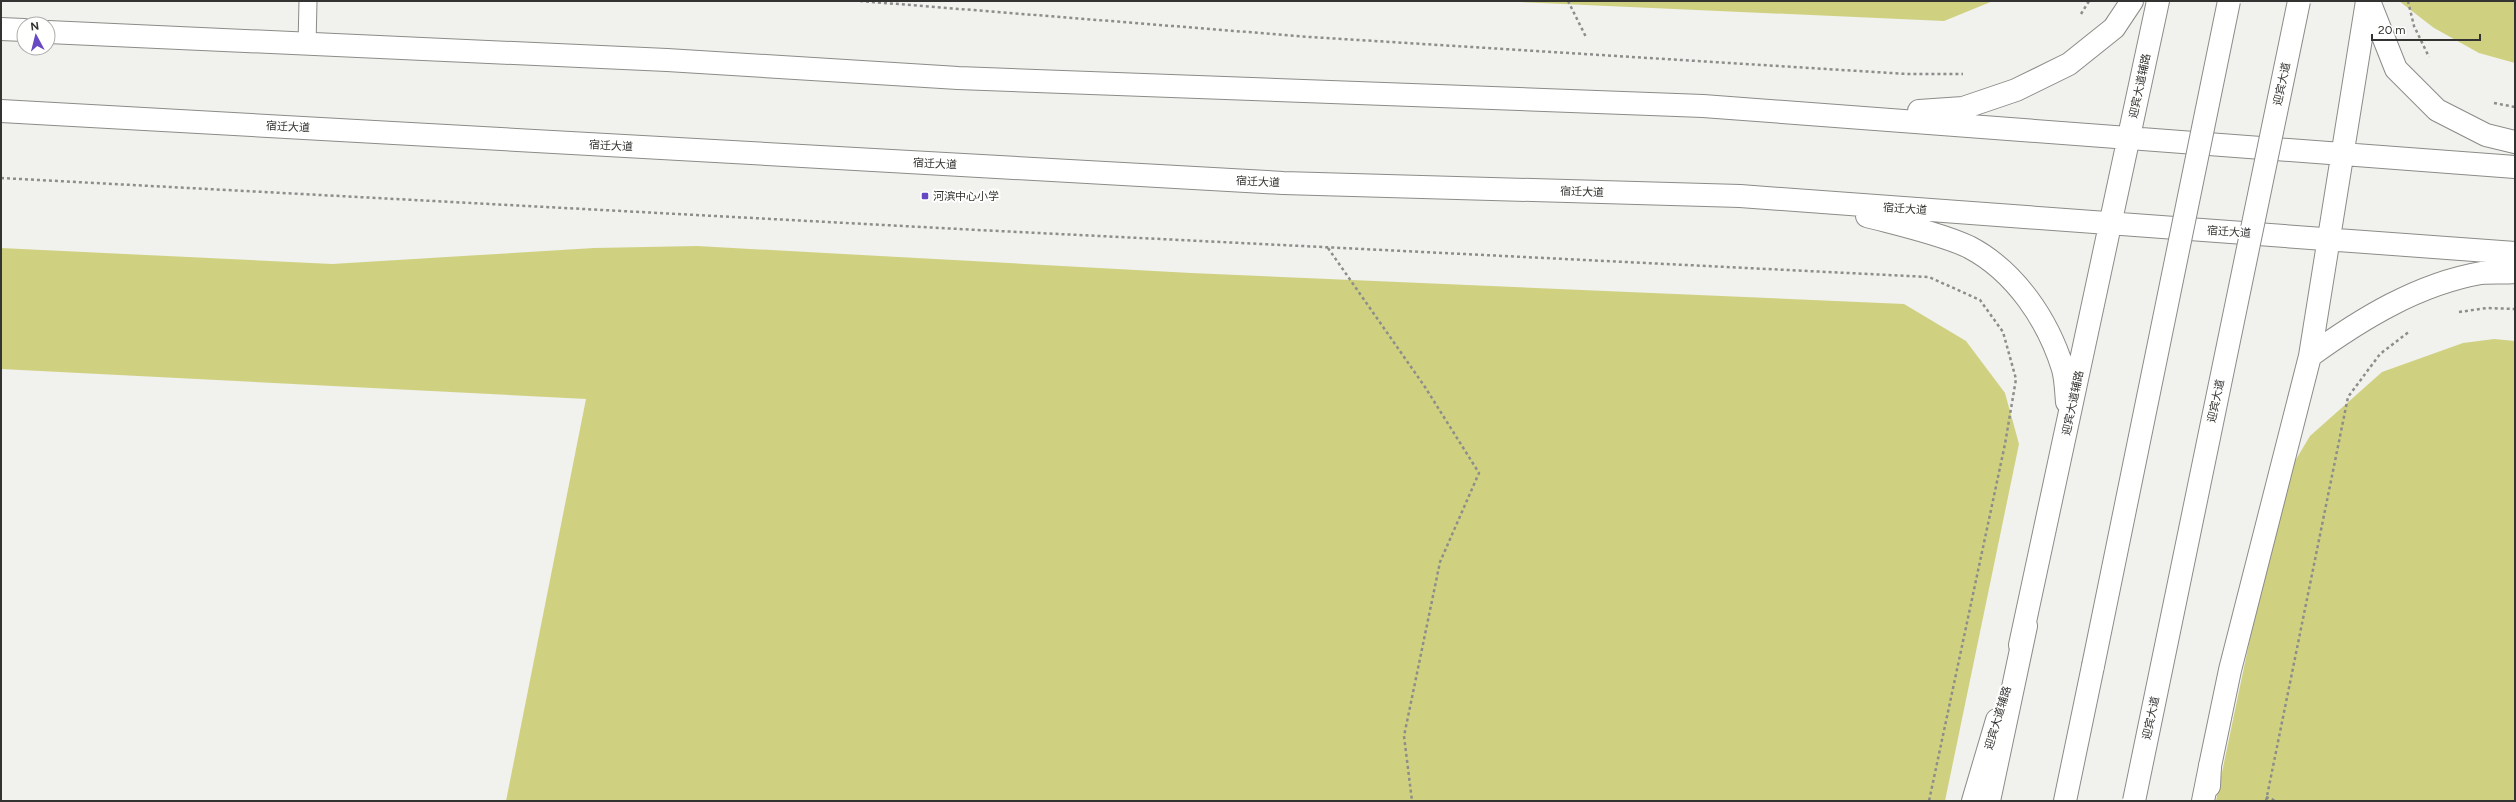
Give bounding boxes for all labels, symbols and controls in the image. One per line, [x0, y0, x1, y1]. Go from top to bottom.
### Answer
north arrow [16, 16, 56, 56]
scale bar [2372, 16, 2480, 42]
text: N [30, 20, 40, 34]
text: 20 m [2378, 23, 2406, 37]
street label: 迎宾大道辅路 [2127, 52, 2153, 120]
street label: 迎宾大道 [2271, 61, 2293, 107]
street label: 宿迁大道 [266, 119, 310, 135]
street label: 宿迁大道 [589, 138, 633, 154]
street label: 宿迁大道 [913, 156, 957, 172]
street label: 宿迁大道 [1236, 174, 1280, 190]
street label: 宿迁大道 [1560, 185, 1604, 199]
place label: 河滨中心小学 [933, 190, 999, 203]
marker: 河滨中心小学 [920, 191, 930, 201]
street label: 宿迁大道 [1883, 201, 1927, 217]
street label: 宿迁大道 [2207, 224, 2251, 240]
street label: 迎宾大道辅路 [2060, 369, 2086, 437]
street label: 迎宾大道 [2205, 378, 2227, 424]
street label: 迎宾大道辅路 [1982, 685, 2014, 751]
street label: 迎宾大道 [2140, 695, 2162, 741]

